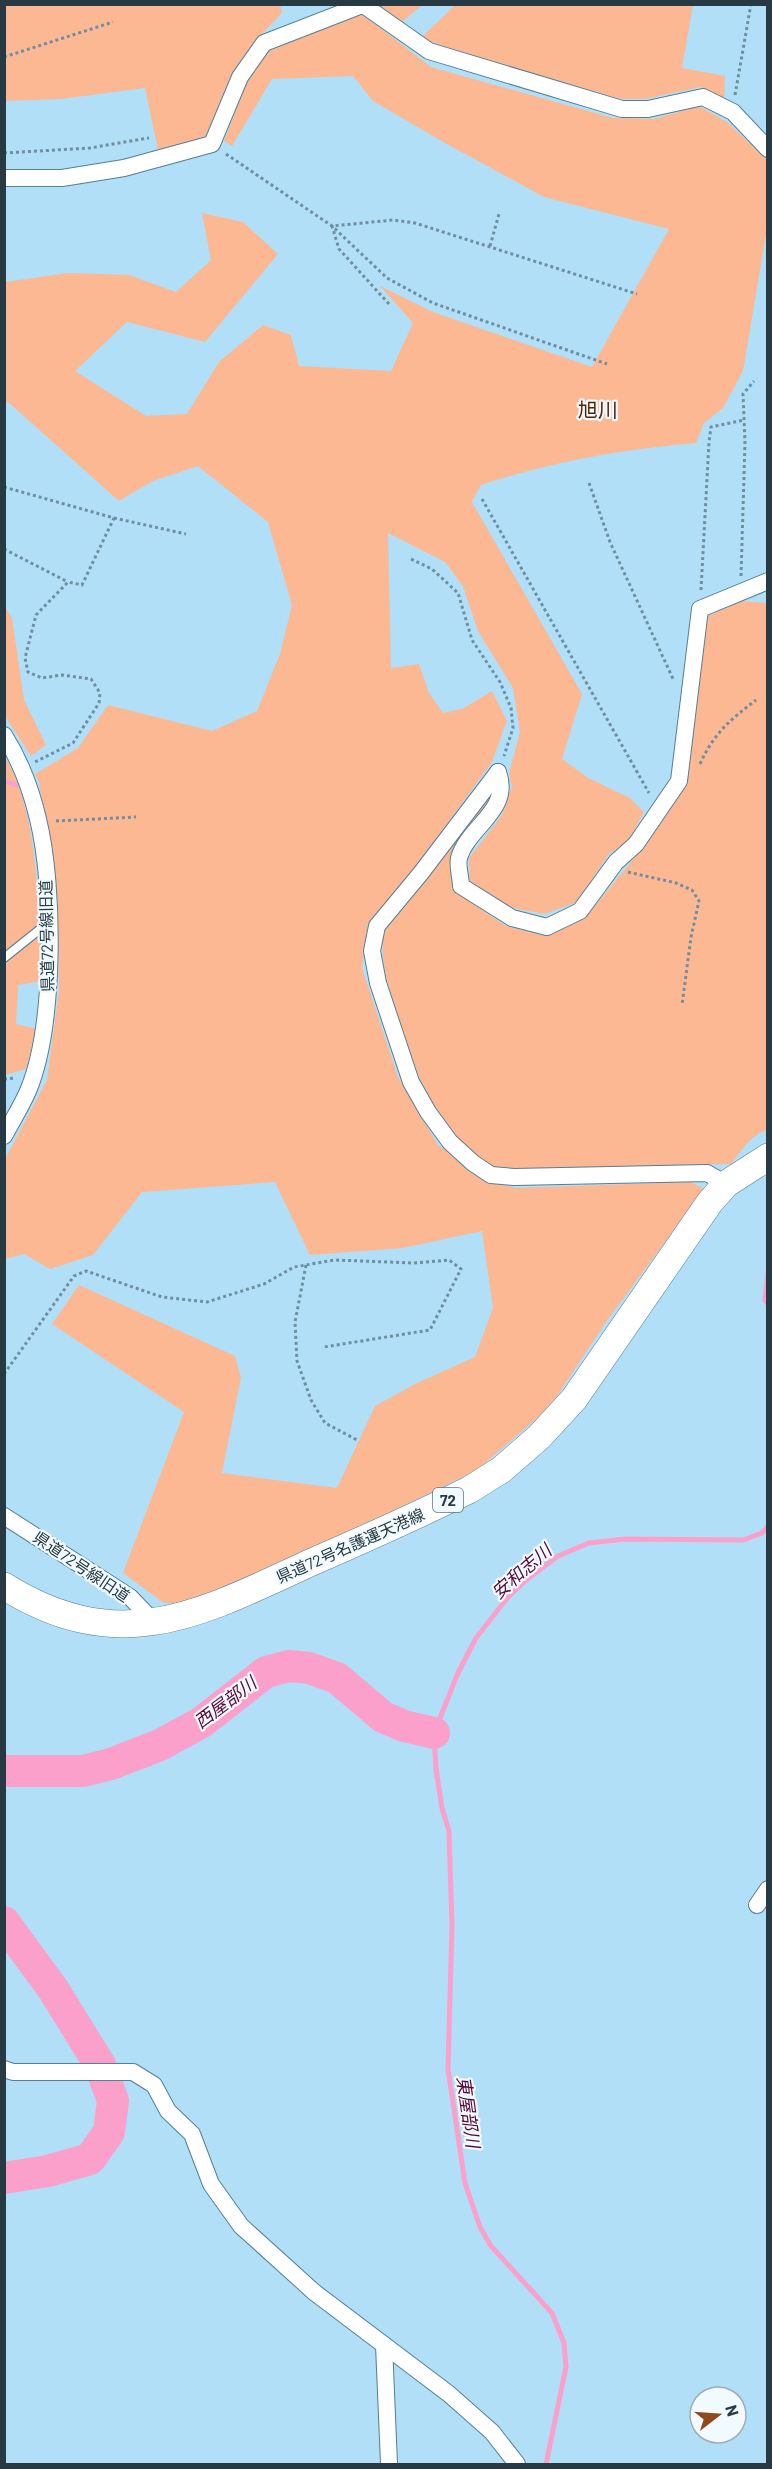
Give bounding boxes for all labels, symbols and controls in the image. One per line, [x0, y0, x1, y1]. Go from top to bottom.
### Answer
district label: 旭川 [578, 397, 618, 421]
street label: 県道72号線旧道 [36, 880, 56, 992]
road number: 72 [433, 1488, 463, 1512]
street label: 県道72号名護運天港線 [273, 1504, 427, 1586]
street label: 県道72号線旧道 [30, 1527, 134, 1605]
water label: 安和志川 [487, 1538, 557, 1603]
water label: 西屋部川 [190, 1670, 262, 1732]
water label: 東屋部川 [453, 2075, 485, 2151]
north arrow [688, 2385, 748, 2445]
text: N [722, 2403, 743, 2418]

